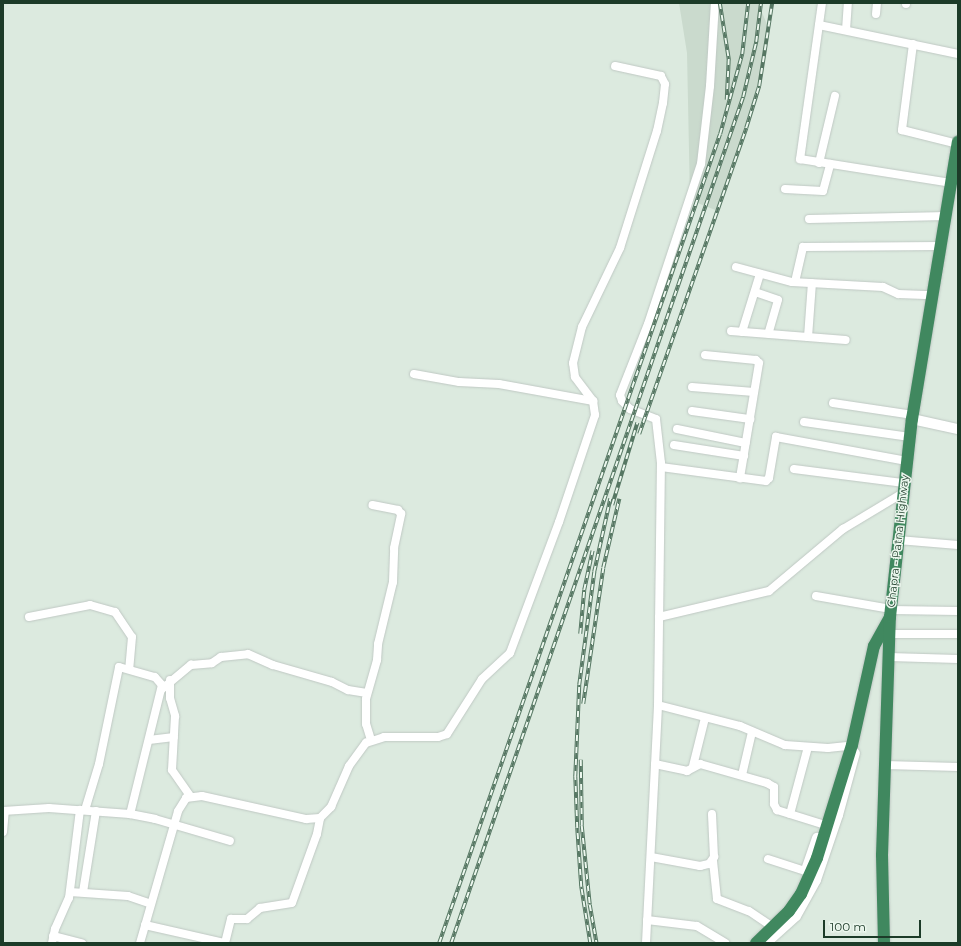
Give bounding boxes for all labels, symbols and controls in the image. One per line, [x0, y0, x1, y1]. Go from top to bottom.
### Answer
street label: Chapra - Patna Highway [884, 474, 912, 608]
scale bar [825, 912, 923, 938]
text: 100 m [830, 919, 866, 934]

